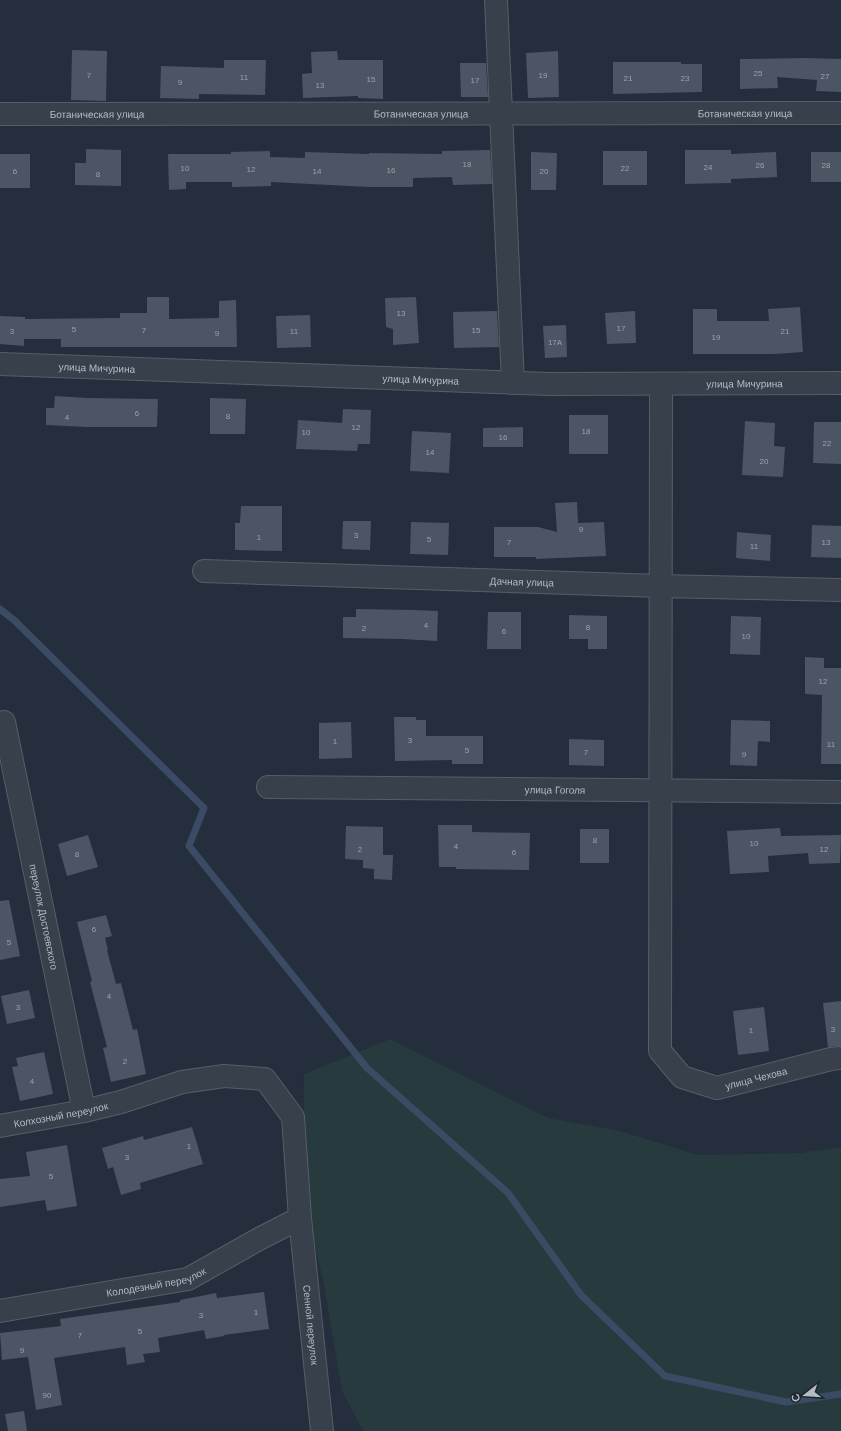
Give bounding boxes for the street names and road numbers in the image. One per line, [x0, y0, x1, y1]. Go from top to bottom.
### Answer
street label: Ботаническая улица [374, 108, 469, 120]
street label: Ботаническая улица [698, 108, 793, 119]
street label: Ботаническая улица [50, 109, 145, 120]
street label: улица Мичурина [58, 361, 136, 375]
street label: улица Мичурина [382, 373, 460, 387]
street label: улица Мичурина [706, 378, 783, 389]
street label: Дачная улица [490, 575, 554, 589]
street label: улица Гоголя [525, 784, 585, 796]
street label: переулок Достоевского [27, 863, 60, 971]
street label: улица Чехова [724, 1065, 789, 1092]
street label: Колхозный переулок [13, 1100, 110, 1129]
street label: Колодезный переулок [106, 1265, 208, 1299]
street label: Сенной переулок [301, 1284, 320, 1366]

